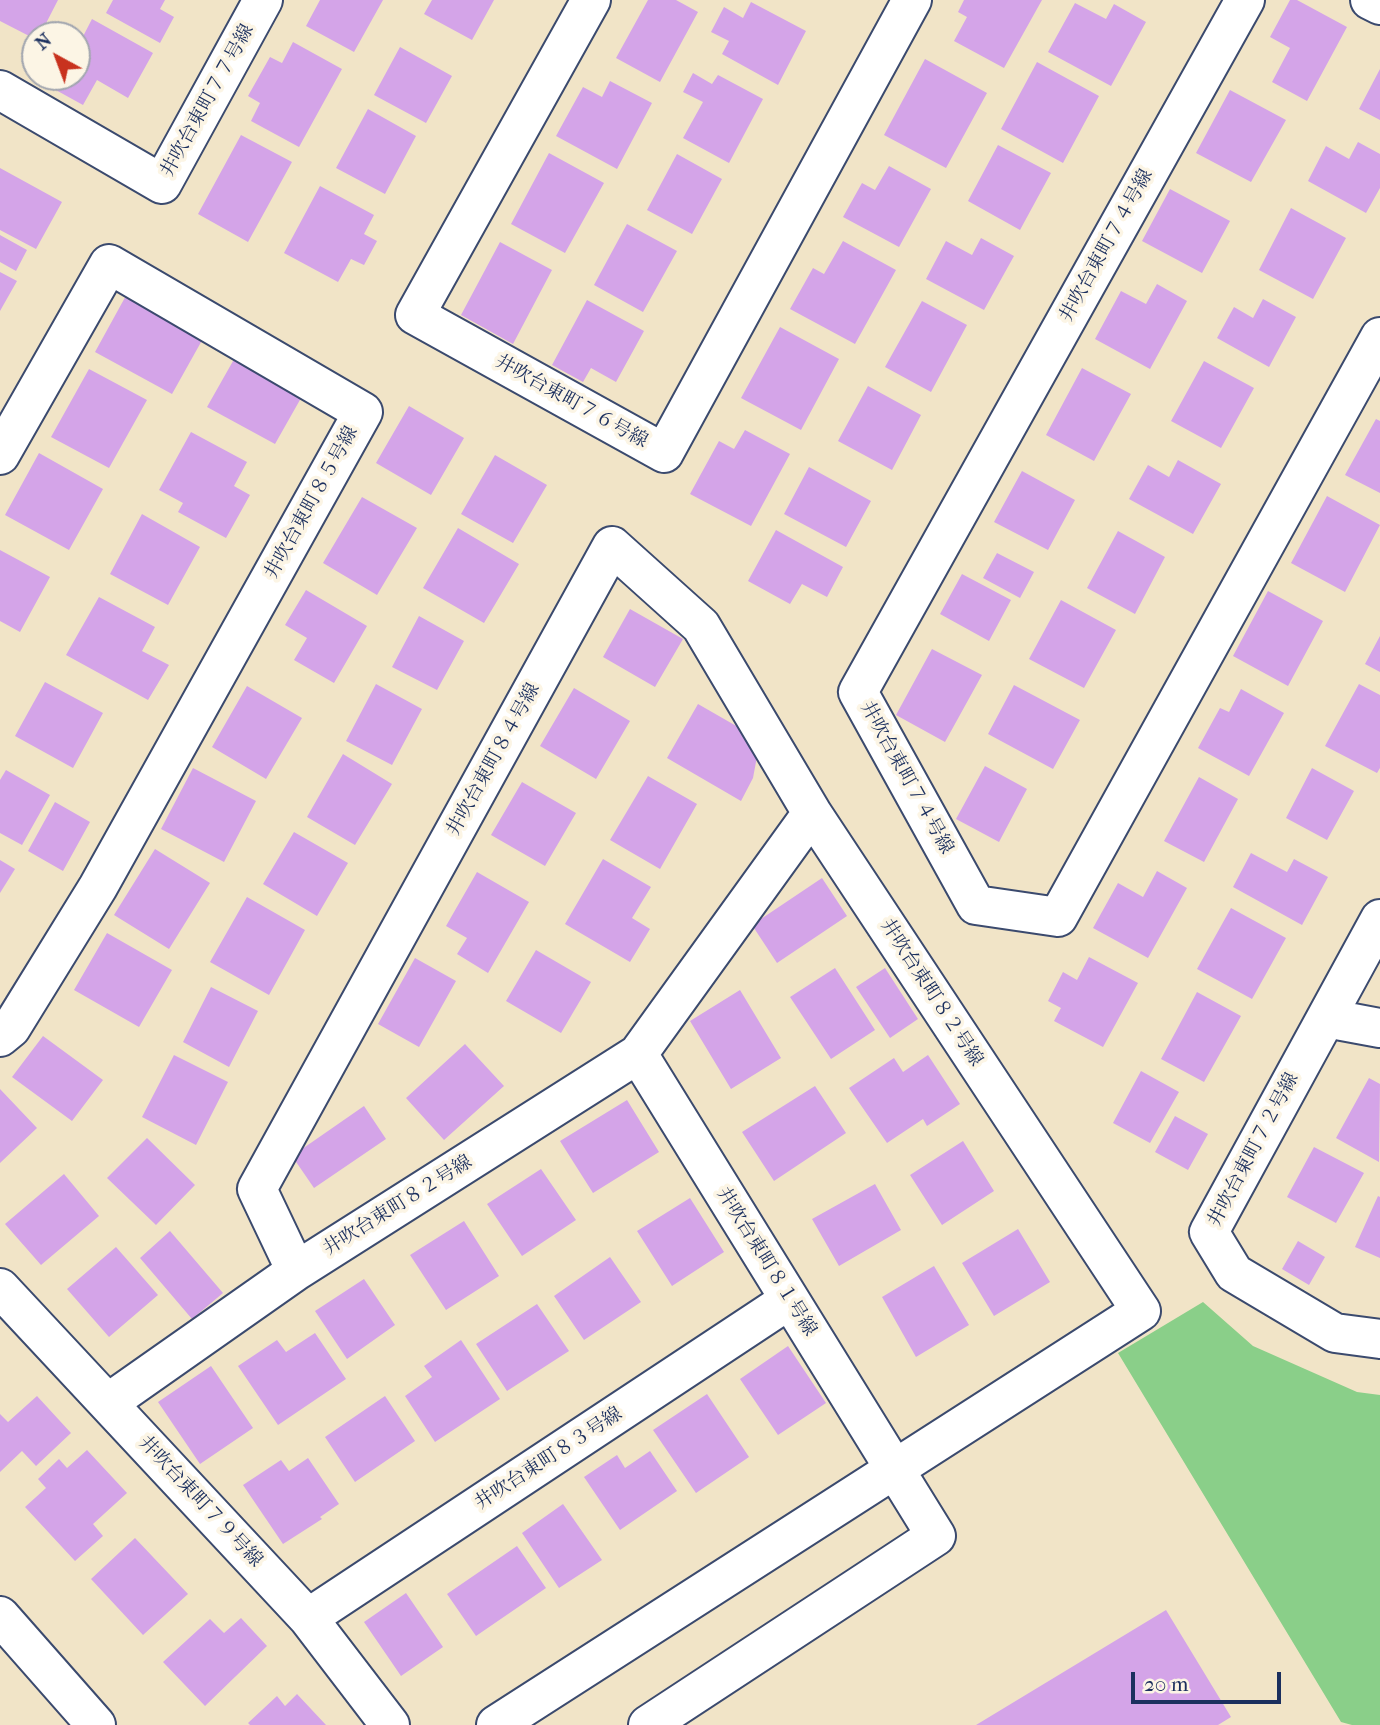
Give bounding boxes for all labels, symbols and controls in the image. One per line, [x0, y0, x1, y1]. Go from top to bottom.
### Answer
north arrow [21, 21, 91, 91]
street label: 井吹台東町７７号線 [157, 21, 259, 181]
text: N [31, 29, 56, 55]
street label: 井吹台東町７４号線 [1056, 166, 1158, 326]
street label: 井吹台東町７６号線 [491, 351, 651, 453]
street label: 井吹台東町８５号線 [261, 423, 363, 583]
street label: 井吹台東町８４号線 [443, 680, 545, 840]
street label: 井吹台東町７４号線 [855, 698, 957, 858]
street label: 井吹台東町８２号線 [875, 915, 987, 1071]
street label: 井吹台東町７２号線 [1204, 1069, 1304, 1231]
street label: 井吹台東町８２号線 [319, 1151, 477, 1261]
street label: 井吹台東町８１号線 [711, 1183, 821, 1341]
street label: 井吹台東町８３号線 [471, 1403, 627, 1515]
street label: 井吹台東町７９号線 [133, 1432, 267, 1572]
scale bar [1135, 1658, 1286, 1702]
text: 20 m [1144, 1672, 1188, 1696]

